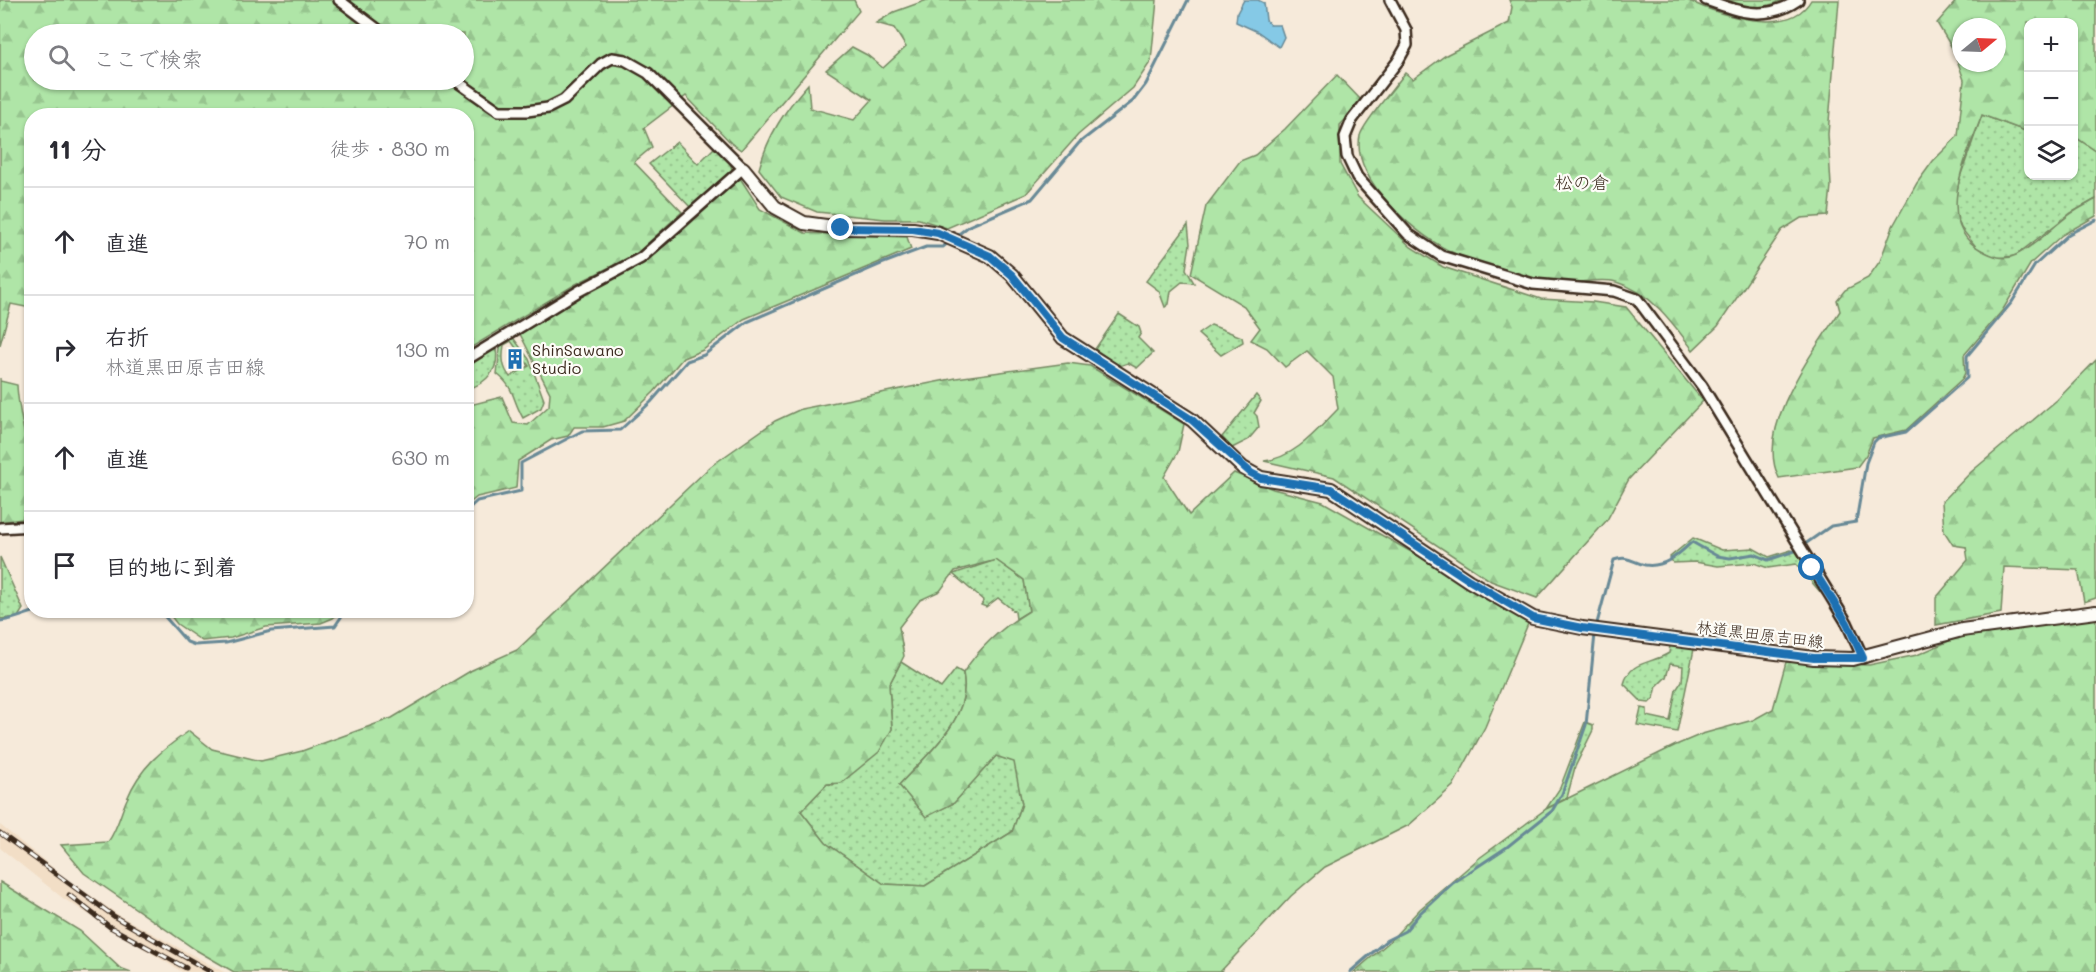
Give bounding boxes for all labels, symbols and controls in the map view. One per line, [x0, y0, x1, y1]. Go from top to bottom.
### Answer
north arrow [1952, 18, 2006, 72]
map controls [2024, 18, 2078, 180]
button: + [2024, 18, 2078, 72]
search box [24, 24, 474, 90]
icon: search [45, 41, 78, 74]
text: ここで検索 [93, 44, 203, 73]
button: − [2024, 72, 2078, 126]
button: layers [2024, 126, 2078, 180]
text: 11 分 [48, 132, 106, 166]
text: 徒歩 · 830 m [330, 135, 450, 161]
district label: 松の倉 [1555, 170, 1609, 194]
route end [827, 214, 853, 240]
icon: ahead [48, 225, 81, 258]
text: 直進 [105, 228, 149, 257]
text: 70 m [404, 228, 450, 254]
text: 右折 [105, 322, 149, 351]
icon: right [48, 333, 81, 366]
text: 130 m [395, 336, 450, 362]
place label: ShinSawano Studio [532, 339, 624, 378]
building icon: ShinSawano Studio [503, 347, 527, 371]
text: 林道黒田原吉田線 [105, 353, 265, 379]
icon: ahead [48, 441, 81, 474]
text: 直進 [105, 444, 149, 473]
text: 630 m [392, 444, 450, 470]
icon: arrive [48, 549, 81, 582]
text: 目的地に到着 [105, 552, 237, 581]
route start [1798, 554, 1824, 580]
street label: 林道黒田原吉田線 [1695, 615, 1825, 652]

